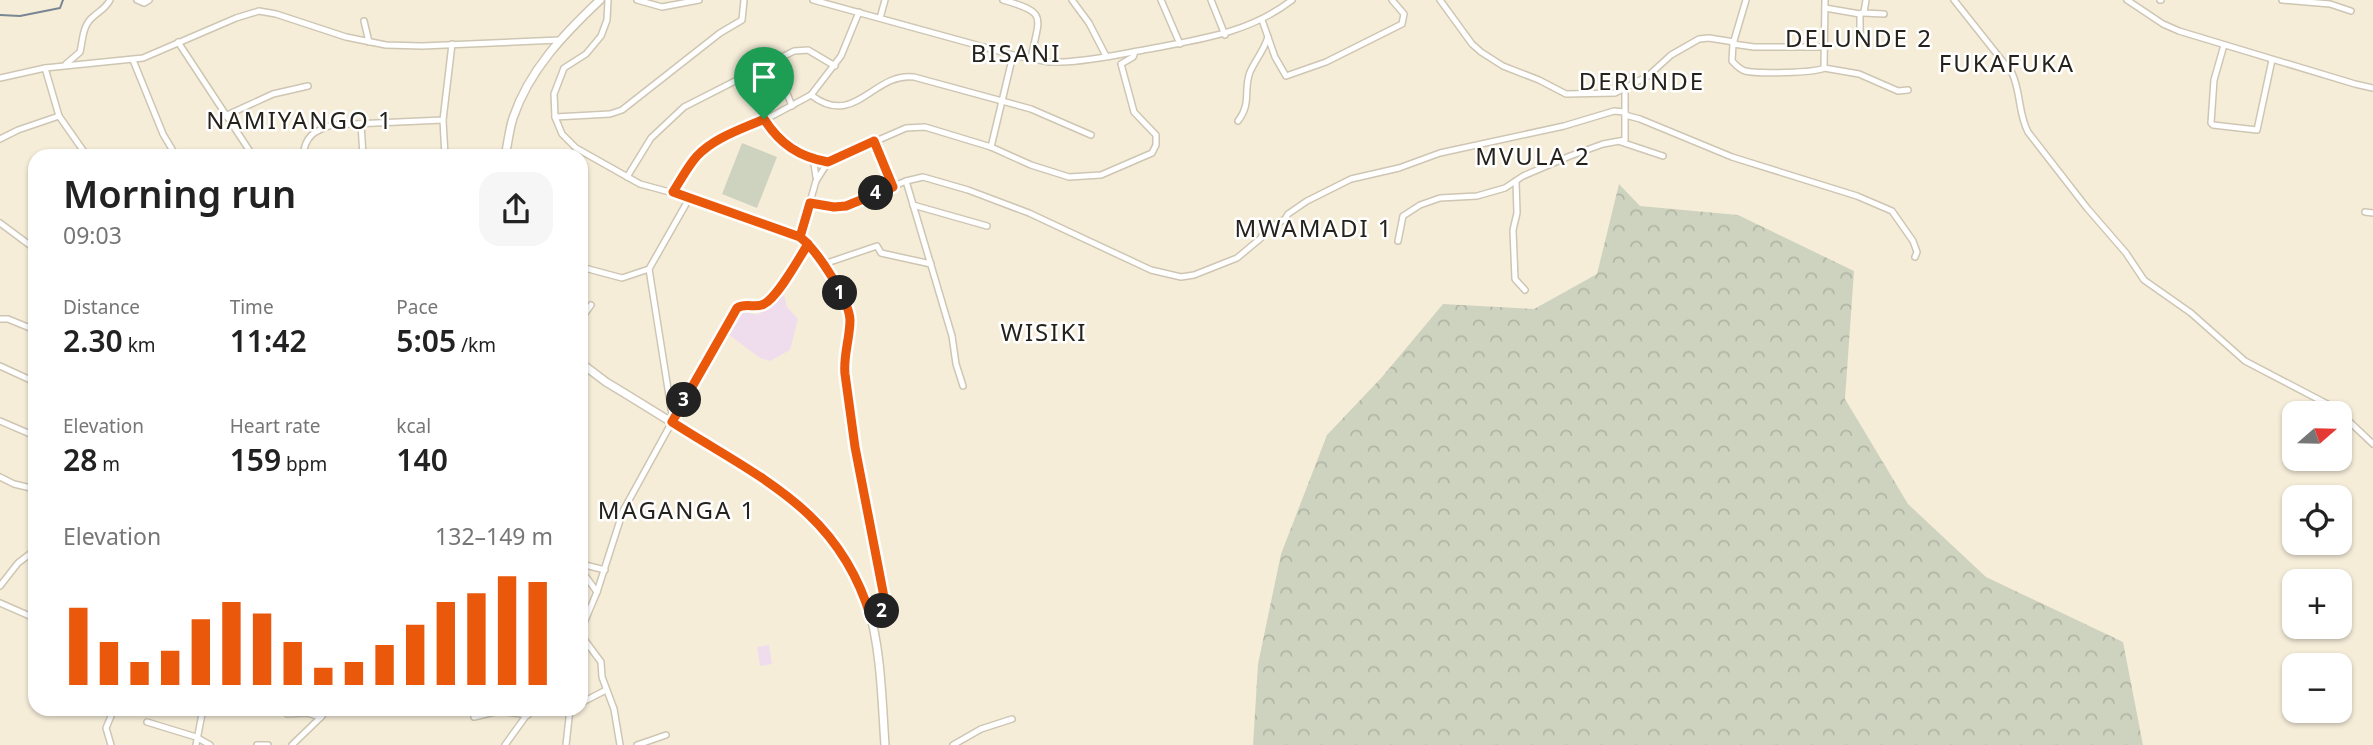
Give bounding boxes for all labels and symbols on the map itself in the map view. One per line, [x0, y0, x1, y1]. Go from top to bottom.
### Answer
district label: DELUNDE 2 [1785, 21, 1933, 54]
district label: BISANI [971, 36, 1061, 69]
district label: FUKAFUKA [1939, 46, 2075, 79]
pin [734, 47, 794, 119]
district label: DERUNDE [1579, 64, 1705, 97]
district label: NAMIYANGO 1 [206, 103, 394, 136]
district label: MVULA 2 [1475, 139, 1591, 172]
pin: 4 [858, 176, 894, 210]
district label: MWAMADI 1 [1234, 211, 1394, 244]
pin: 1 [822, 276, 858, 310]
district label: WISIKI [1001, 315, 1087, 348]
pin: 3 [666, 382, 702, 418]
north arrow [2282, 401, 2352, 471]
district label: MAGANGA 1 [598, 493, 756, 526]
pin: 2 [864, 594, 900, 628]

